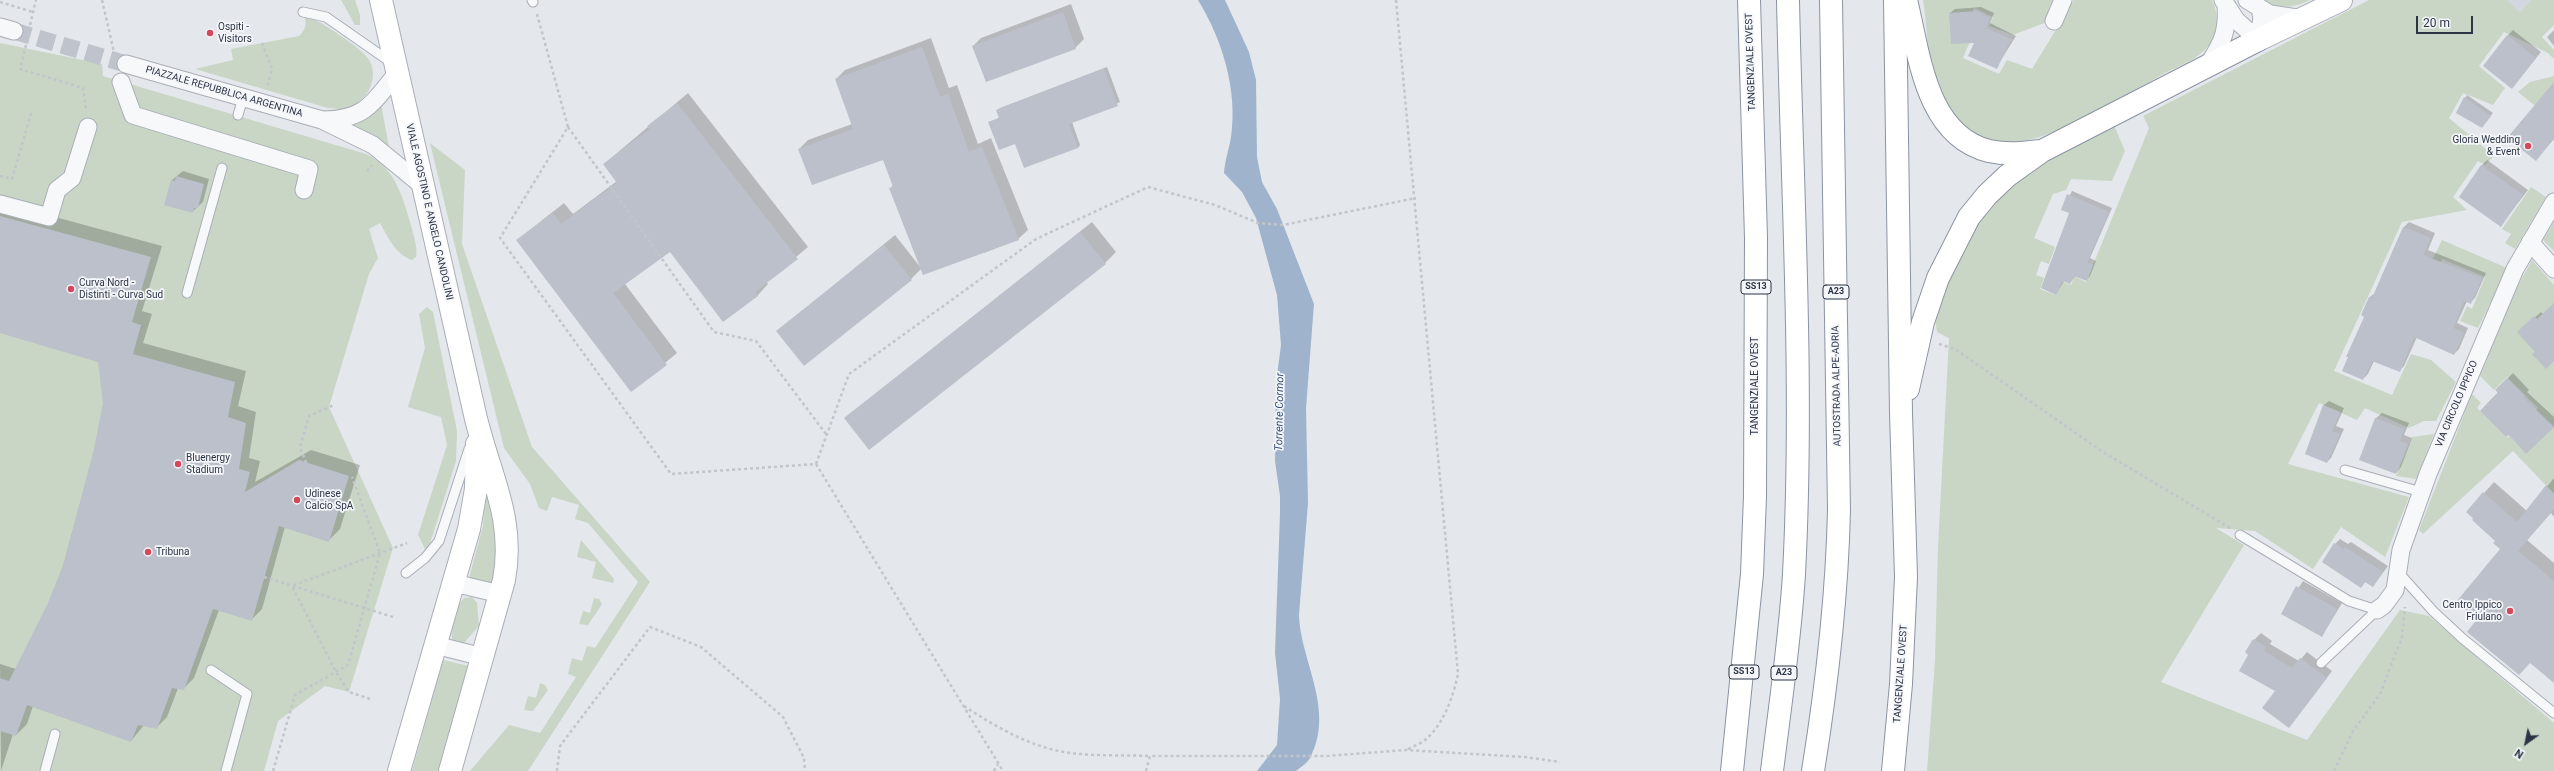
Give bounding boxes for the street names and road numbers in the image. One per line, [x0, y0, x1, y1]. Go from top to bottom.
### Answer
street label: TANGENZIALE OVEST [1743, 13, 1759, 111]
street label: PIAZZALE REPUBBLICA ARGENTINA [144, 64, 304, 120]
street label: VIALE AGOSTINO E ANGELO CANDOLINI [403, 123, 455, 301]
road number: SS13 [1741, 280, 1771, 294]
road number: A23 [1823, 285, 1849, 299]
street label: AUTOSTRADA ALPE-ADRIA [1830, 325, 1844, 447]
street label: TANGENZIALE OVEST [1749, 337, 1761, 435]
street label: VIA CIRCOLO IPPICO [2433, 359, 2481, 449]
street label: TANGENZIALE OVEST [1892, 624, 1910, 724]
road number: SS13 [1729, 665, 1759, 679]
road number: A23 [1771, 666, 1797, 680]

